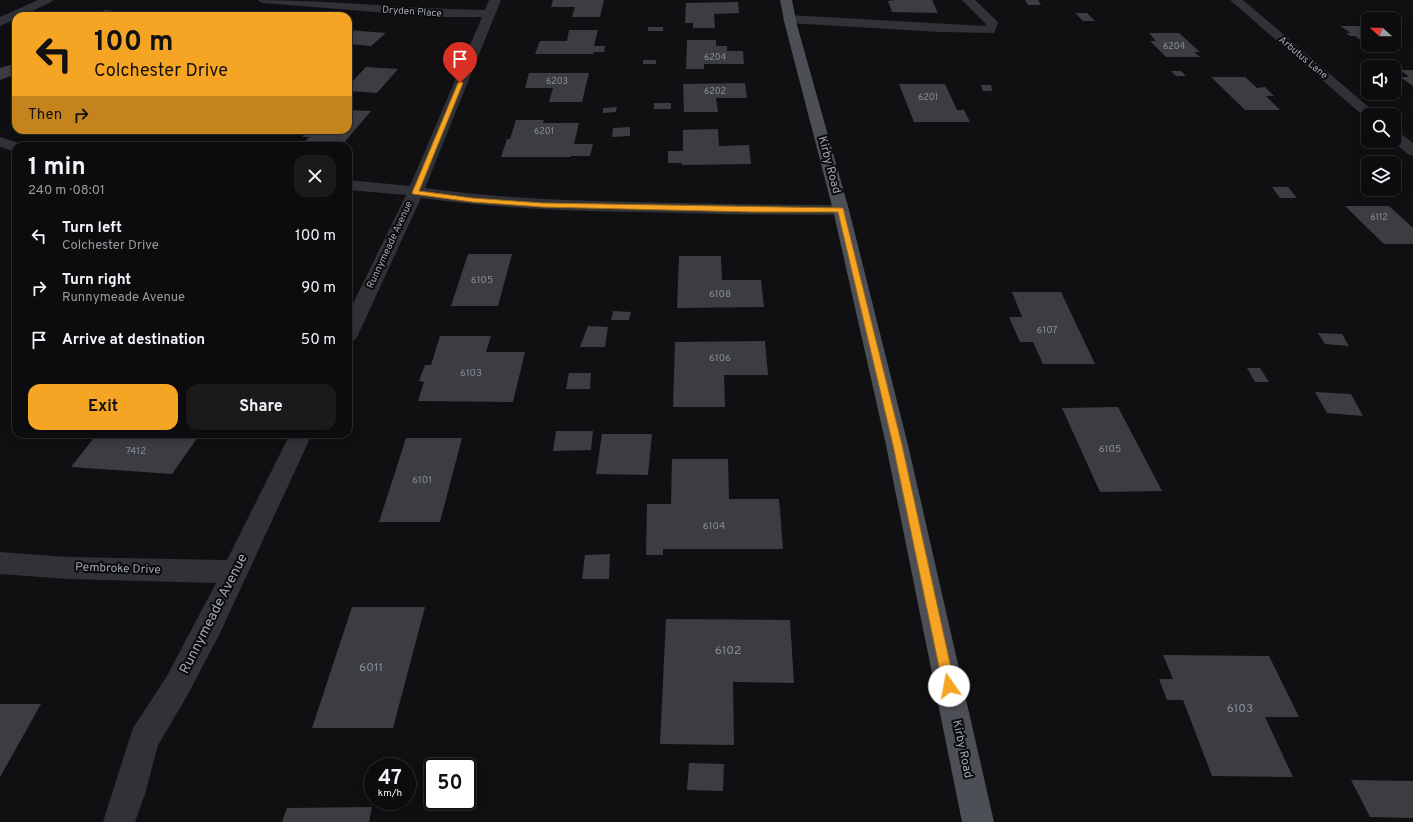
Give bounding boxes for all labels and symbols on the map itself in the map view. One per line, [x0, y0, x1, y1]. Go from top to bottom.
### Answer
street label: Dryden Place [382, 3, 442, 21]
north arrow [1361, 12, 1401, 52]
street label: Arbutus Lane [1276, 34, 1330, 82]
house number: 6204 [1163, 41, 1186, 52]
pin [443, 42, 477, 83]
house number: 6204 [704, 52, 727, 63]
house number: 6203 [546, 76, 568, 87]
house number: 6202 [704, 86, 726, 97]
house number: 6201 [918, 92, 938, 103]
house number: 6201 [534, 126, 554, 137]
street label: Kirby Road [814, 134, 844, 196]
street label: Runnymeade Avenue [364, 199, 416, 291]
house number: 6112 [1370, 212, 1388, 223]
house number: 6105 [471, 274, 493, 287]
house number: 6108 [709, 288, 731, 301]
house number: 6107 [1036, 324, 1058, 337]
house number: 6106 [709, 352, 731, 365]
house number: 6103 [460, 367, 482, 380]
house number: 6105 [1099, 443, 1121, 456]
house number: 7412 [126, 445, 146, 458]
house number: 6101 [412, 474, 432, 487]
house number: 6104 [703, 520, 725, 533]
street label: Runnymeade Avenue [176, 551, 252, 677]
street label: Pembroke Drive [75, 560, 161, 578]
house number: 6102 [715, 643, 741, 659]
house number: 6011 [359, 660, 383, 676]
position arrow [928, 665, 970, 707]
house number: 6103 [1227, 701, 1253, 717]
street label: Kirby Road [948, 718, 976, 780]
speed limit sign: 50 [424, 758, 476, 810]

